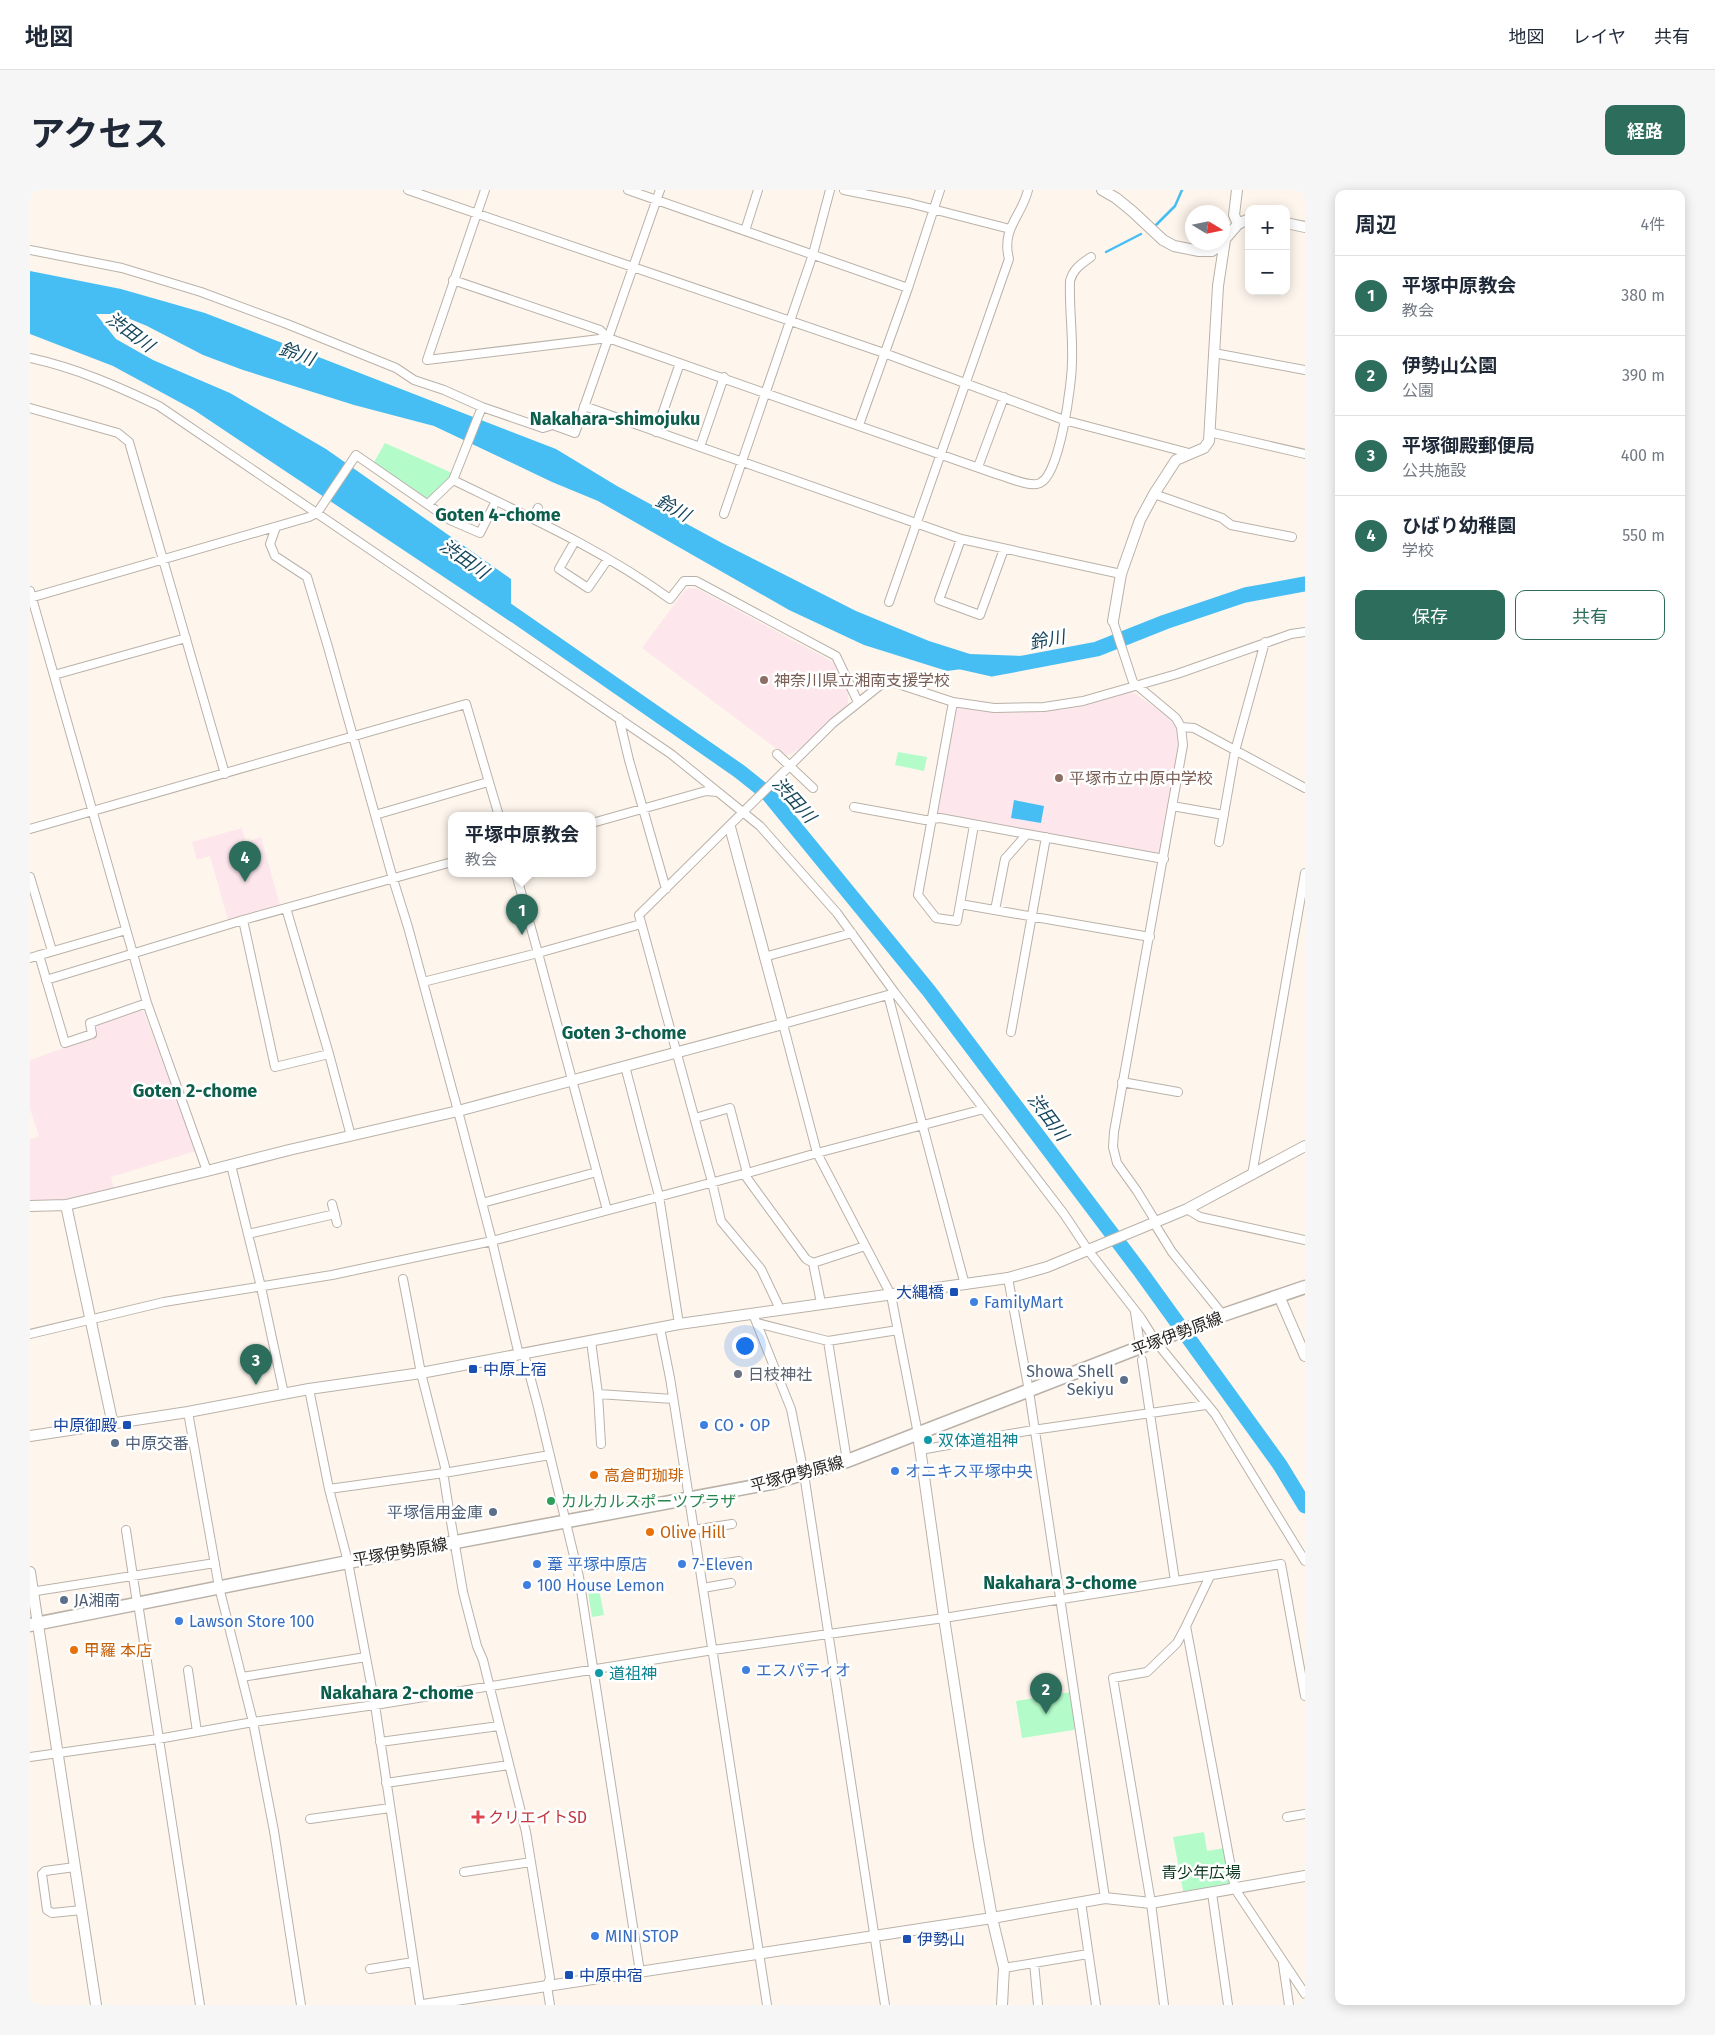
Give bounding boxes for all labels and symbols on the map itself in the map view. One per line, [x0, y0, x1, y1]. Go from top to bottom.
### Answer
north arrow [1185, 205, 1230, 250]
water label: 渋田川 [102, 307, 160, 358]
water label: 鈴川 [276, 338, 319, 371]
district label: Nakahara-shimojuku [530, 408, 700, 430]
water label: 鈴川 [652, 490, 696, 527]
district label: Goten 4-chome [435, 504, 561, 526]
water label: 渋田川 [436, 535, 494, 585]
water label: 鈴川 [1027, 625, 1069, 654]
place label: 神奈川県立湘南支援学校 [774, 671, 950, 690]
marker: 神奈川県立湘南支援学校 [758, 674, 770, 686]
place label: 平塚市立中原中学校 [1069, 769, 1213, 788]
marker: 平塚市立中原中学校 [1053, 772, 1065, 784]
water label: 渋田川 [768, 773, 822, 829]
pin: 4 [229, 841, 261, 882]
pin: 1 [506, 894, 538, 935]
district label: Goten 3-chome [562, 1022, 686, 1044]
district label: Goten 2-chome [133, 1080, 257, 1102]
water label: 渋田川 [1023, 1089, 1074, 1147]
place label: 大縄橋 [896, 1283, 944, 1302]
marker: 大縄橋 [948, 1286, 960, 1298]
place label: FamilyMart [984, 1293, 1064, 1312]
marker: FamilyMart [968, 1296, 980, 1308]
street label: 平塚伊勢原線 [1129, 1308, 1225, 1360]
your location [732, 1333, 758, 1359]
pin: 3 [240, 1344, 272, 1385]
place label: 中原上宿 [483, 1360, 547, 1379]
place label: Showa Shell Sekiyu [1026, 1362, 1114, 1399]
marker: 中原上宿 [467, 1363, 479, 1375]
place label: 日枝神社 [748, 1365, 812, 1384]
marker: 日枝神社 [732, 1368, 744, 1380]
marker: Showa Shell Sekiyu [1118, 1374, 1130, 1386]
place label: 中原御殿 [53, 1416, 117, 1435]
place label: CO・OP [714, 1416, 770, 1435]
marker: 中原御殿 [121, 1419, 133, 1431]
marker: CO・OP [698, 1419, 710, 1431]
place label: 双体道祖神 [938, 1431, 1018, 1450]
place label: 中原交番 [125, 1434, 189, 1453]
marker: 双体道祖神 [922, 1434, 934, 1446]
marker: 中原交番 [109, 1437, 121, 1449]
street label: 平塚伊勢原線 [748, 1452, 846, 1496]
place label: オニキス平塚中央 [905, 1462, 1033, 1481]
marker: オニキス平塚中央 [889, 1465, 901, 1477]
place label: 高倉町珈琲 [604, 1466, 684, 1485]
marker: 高倉町珈琲 [588, 1469, 600, 1481]
place label: カルカルスポーツプラザ [561, 1492, 736, 1511]
marker: カルカルスポーツプラザ [545, 1495, 557, 1507]
place label: 平塚信用金庫 [387, 1503, 483, 1522]
marker: 平塚信用金庫 [487, 1506, 499, 1518]
place label: Olive Hill [660, 1523, 726, 1542]
marker: Olive Hill [644, 1526, 656, 1538]
street label: 平塚伊勢原線 [351, 1534, 449, 1570]
place label: 葦 平塚中原店 [547, 1555, 647, 1574]
place label: 7-Eleven [692, 1555, 753, 1574]
marker: 葦 平塚中原店 [531, 1558, 543, 1570]
marker: 7-Eleven [676, 1558, 688, 1570]
district label: Nakahara 3-chome [983, 1572, 1137, 1594]
place label: 100 House Lemon [537, 1576, 665, 1595]
marker: 100 House Lemon [521, 1579, 533, 1591]
place label: JA湘南 [74, 1591, 120, 1610]
marker: JA湘南 [58, 1594, 70, 1606]
place label: Lawson Store 100 [189, 1612, 314, 1631]
marker: Lawson Store 100 [173, 1615, 185, 1627]
place label: 甲羅 本店 [84, 1641, 152, 1660]
marker: 甲羅 本店 [68, 1644, 80, 1656]
place label: エスパティオ [756, 1661, 851, 1680]
place label: 道祖神 [609, 1664, 657, 1683]
marker: エスパティオ [740, 1664, 752, 1676]
marker: 道祖神 [593, 1667, 605, 1679]
pin: 2 [1030, 1673, 1062, 1714]
district label: Nakahara 2-chome [320, 1682, 474, 1704]
place label: クリエイトSD [488, 1808, 587, 1827]
marker: クリエイトSD [472, 1811, 484, 1823]
park label: 青少年広場 [1161, 1863, 1241, 1882]
place label: MINI STOP [605, 1927, 679, 1946]
marker: MINI STOP [589, 1930, 601, 1942]
place label: 伊勢山 [917, 1930, 965, 1949]
marker: 伊勢山 [901, 1933, 913, 1945]
place label: 中原中宿 [579, 1966, 643, 1985]
marker: 中原中宿 [563, 1969, 575, 1981]

